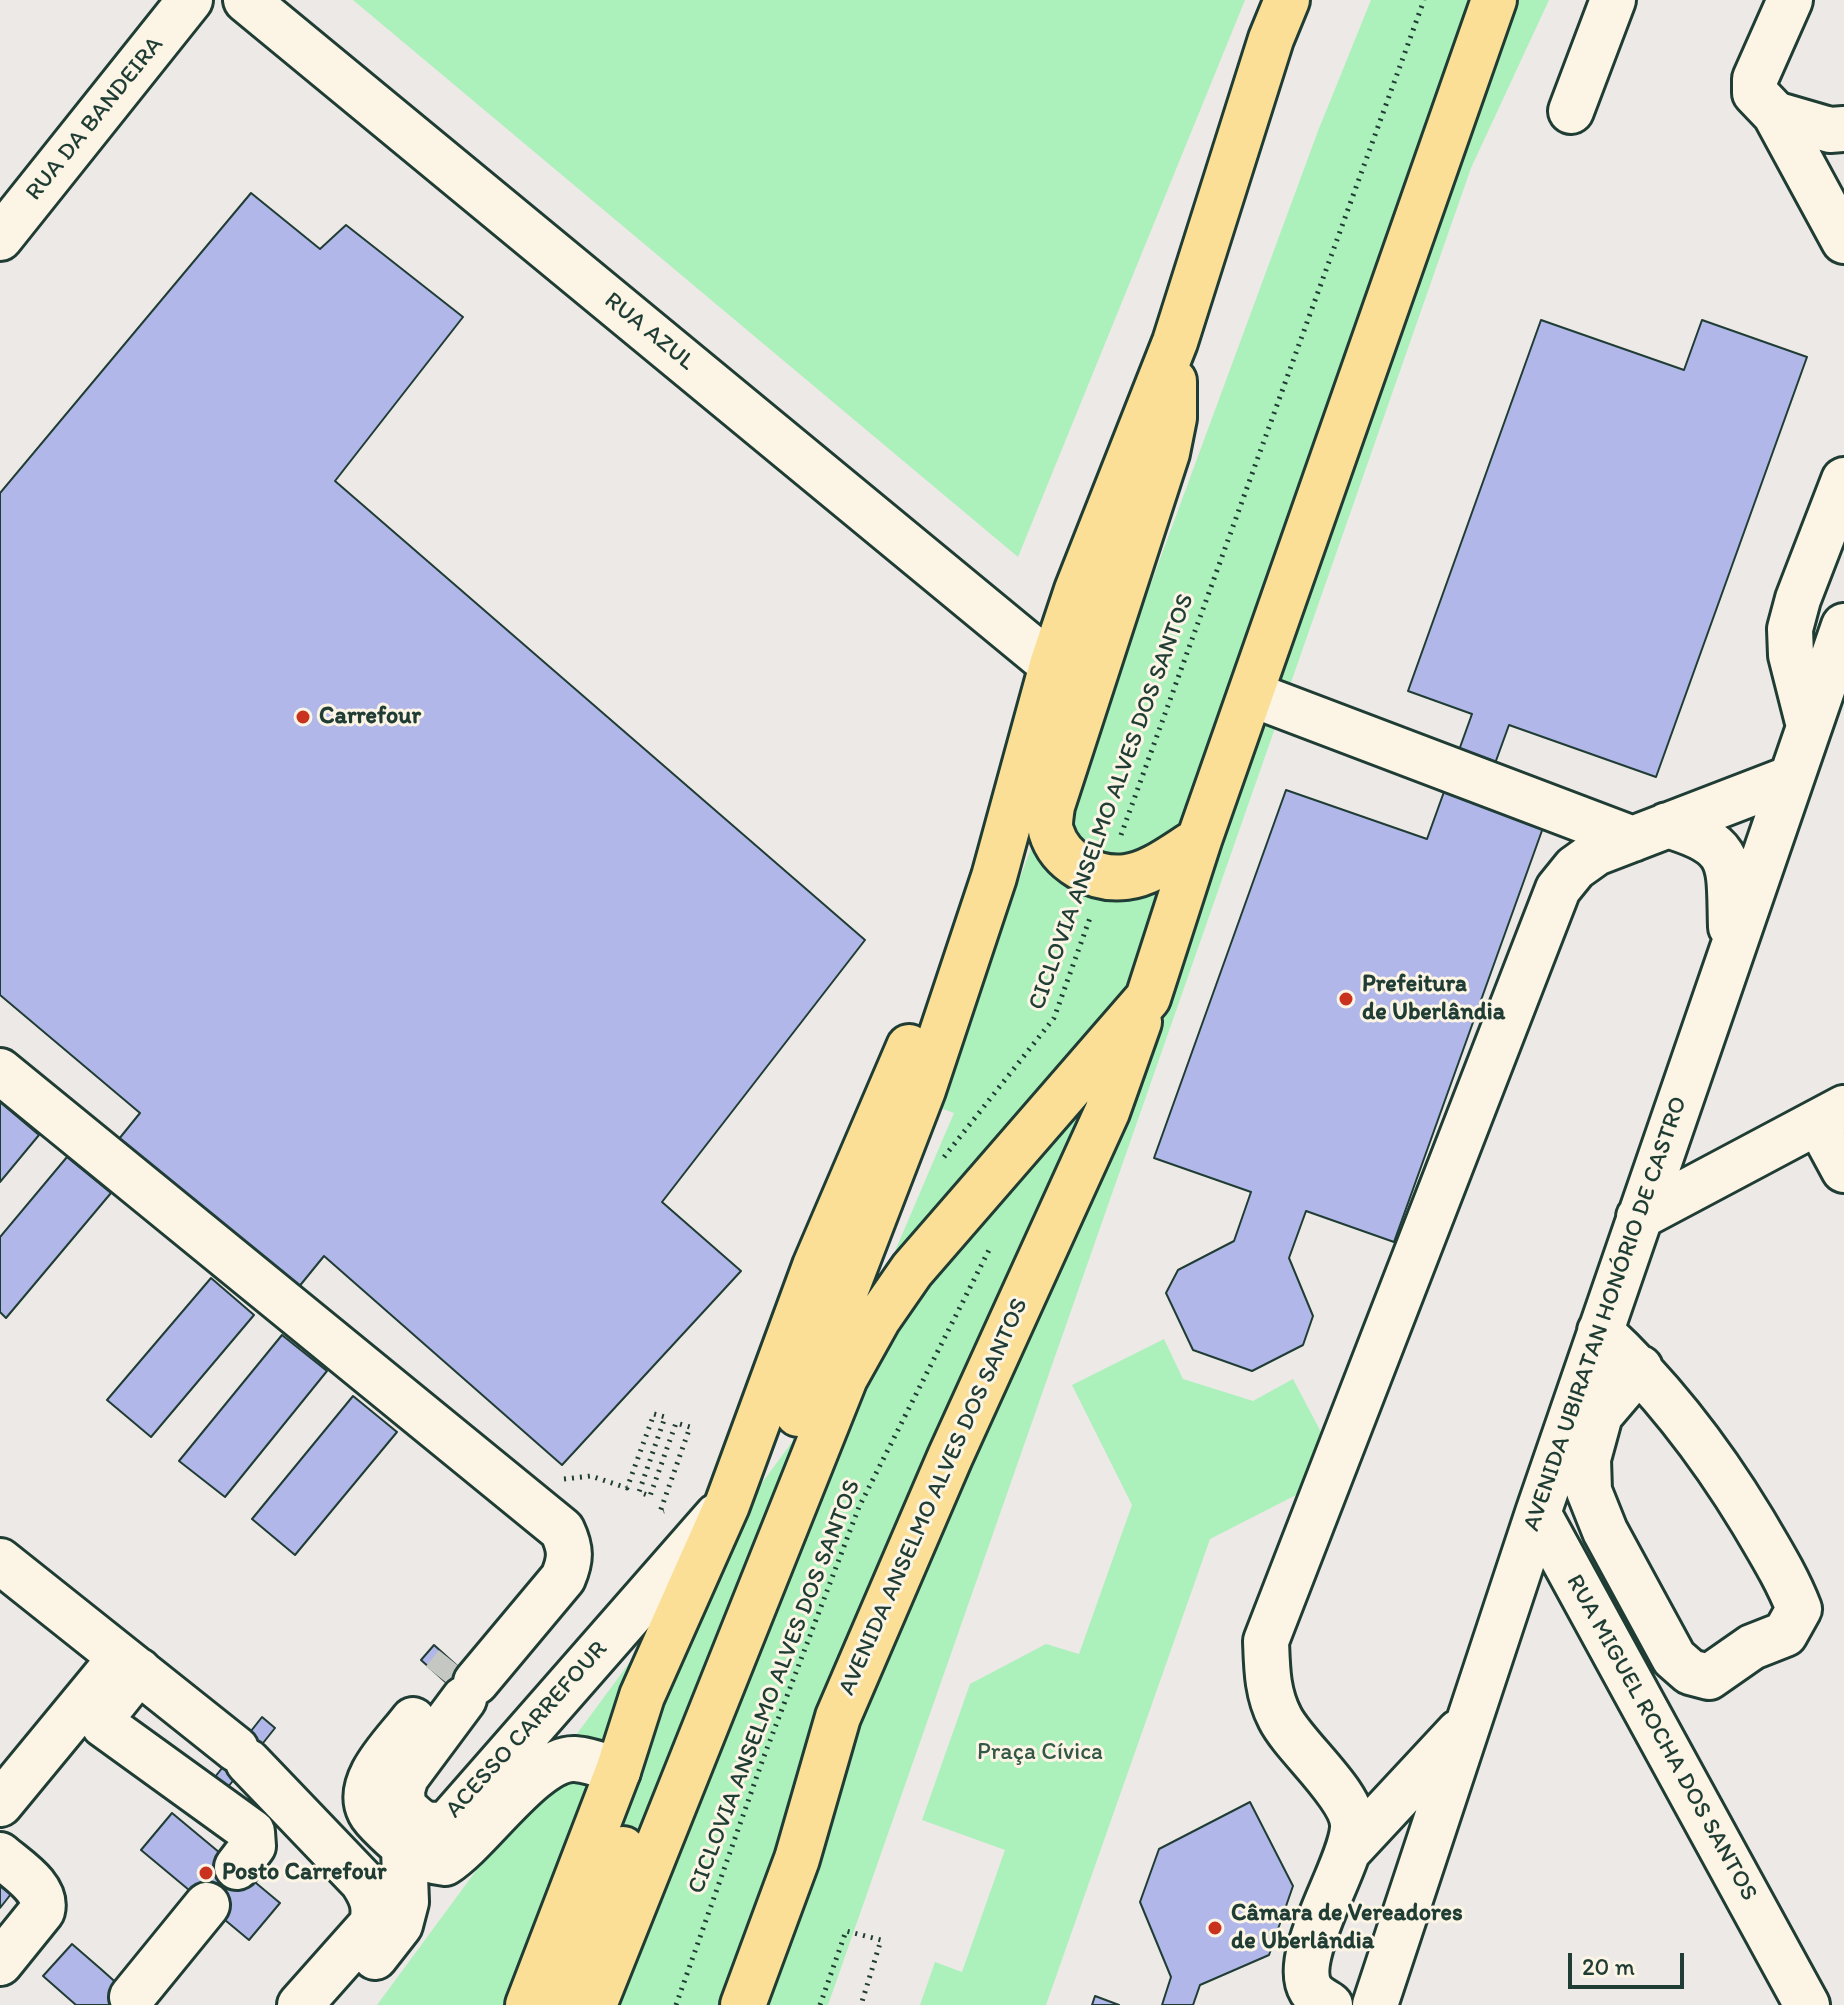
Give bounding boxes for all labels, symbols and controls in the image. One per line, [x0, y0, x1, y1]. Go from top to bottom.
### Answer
street label: RUA DA BANDEIRA [20, 31, 170, 207]
street label: RUA AZUL [598, 287, 700, 377]
street label: CICLOVIA ANSELMO ALVES DOS SANTOS [1023, 590, 1201, 1014]
place label: Carrefour [319, 703, 421, 731]
marker: Carrefour [294, 708, 312, 726]
place label: Prefeitura de Uberlândia [1362, 971, 1505, 1027]
marker: Prefeitura de Uberlândia [1337, 990, 1355, 1008]
street label: AVENIDA UBIRATAN HONÓRIO DE CASTRO [1518, 1093, 1694, 1535]
street label: AVENIDA ANSELMO ALVES DOS SANTOS [833, 1294, 1035, 1700]
street label: CICLOVIA ANSELMO ALVES DOS SANTOS [683, 1476, 867, 1898]
street label: RUA MIGUEL ROCHA DOS SANTOS [1559, 1570, 1763, 1906]
street label: ACESSO CARREFOUR [440, 1636, 614, 1824]
park label: Praça Cívica [977, 1739, 1103, 1767]
place label: Posto Carrefour [222, 1859, 387, 1887]
marker: Posto Carrefour [197, 1864, 215, 1882]
place label: Câmara de Vereadores de Uberlândia [1231, 1900, 1463, 1956]
marker: Câmara de Vereadores de Uberlândia [1206, 1919, 1224, 1937]
scale bar [1572, 1937, 1688, 1987]
text: 20 m [1582, 1952, 1635, 1981]

